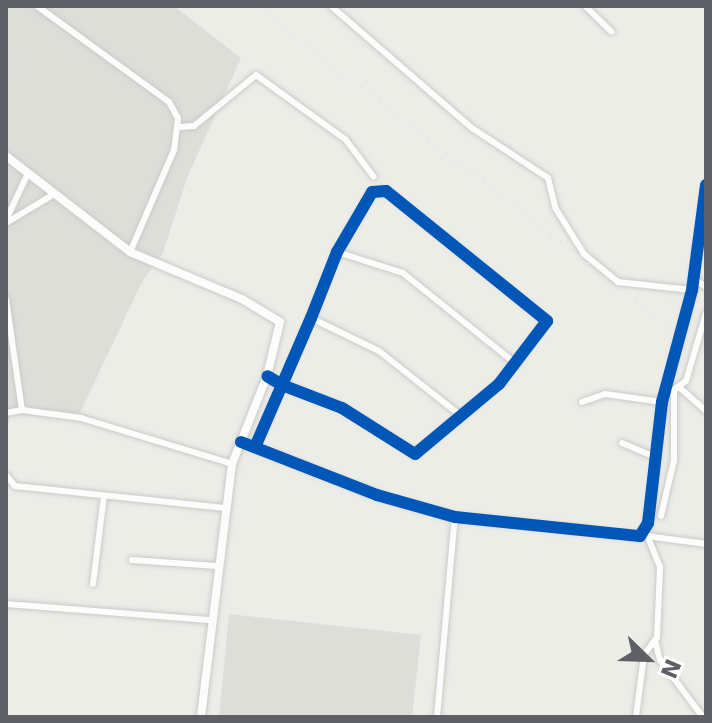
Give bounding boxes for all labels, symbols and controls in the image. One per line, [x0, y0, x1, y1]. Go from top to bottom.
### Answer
north arrow [608, 619, 688, 699]
text: N [655, 655, 686, 682]

